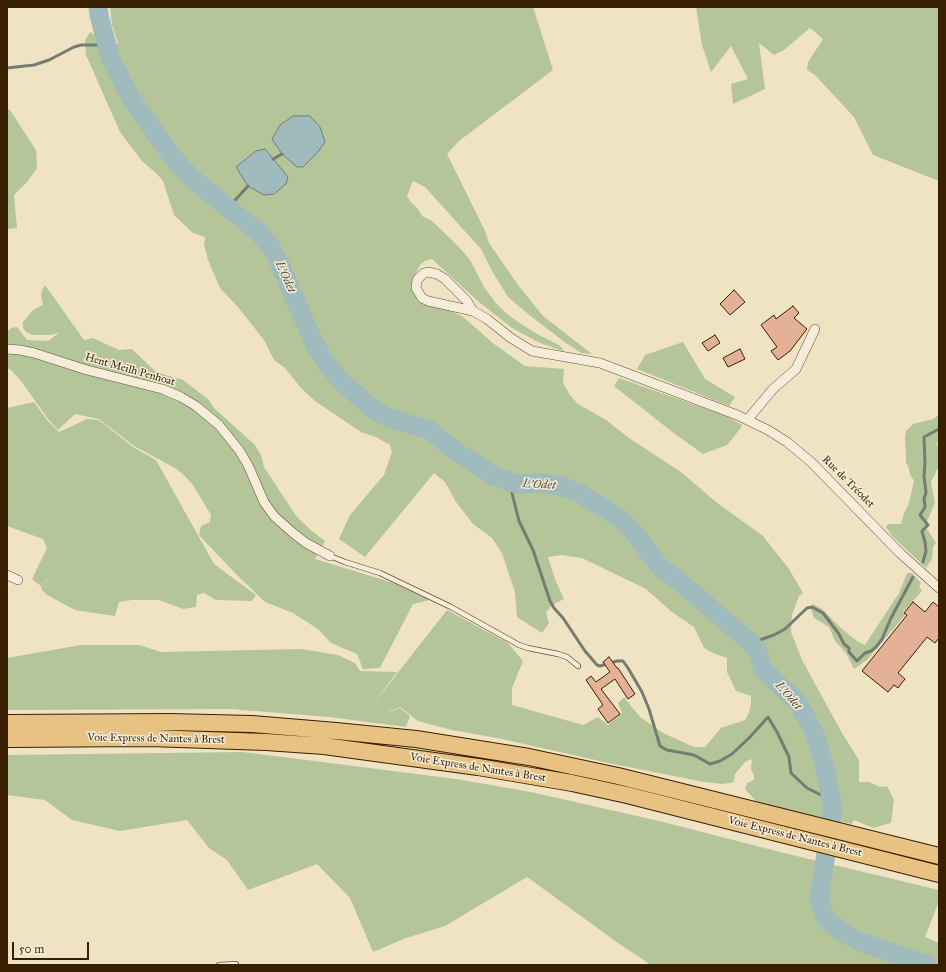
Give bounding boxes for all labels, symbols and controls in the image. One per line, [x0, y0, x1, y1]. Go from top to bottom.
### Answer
water label: L'Odet [272, 259, 298, 295]
street label: Hent Meilh Penhoat [83, 351, 177, 389]
street label: Rue de Tréodet [819, 453, 877, 511]
water label: L'Odet [522, 477, 556, 493]
water label: L'Odet [772, 679, 804, 713]
street label: Voie Express de Nantes à Brest [87, 731, 225, 747]
street label: Voie Express de Nantes à Brest [409, 751, 547, 785]
street label: Voie Express de Nantes à Brest [727, 814, 863, 860]
scale bar [14, 934, 91, 960]
text: 50 m [19, 942, 44, 956]

